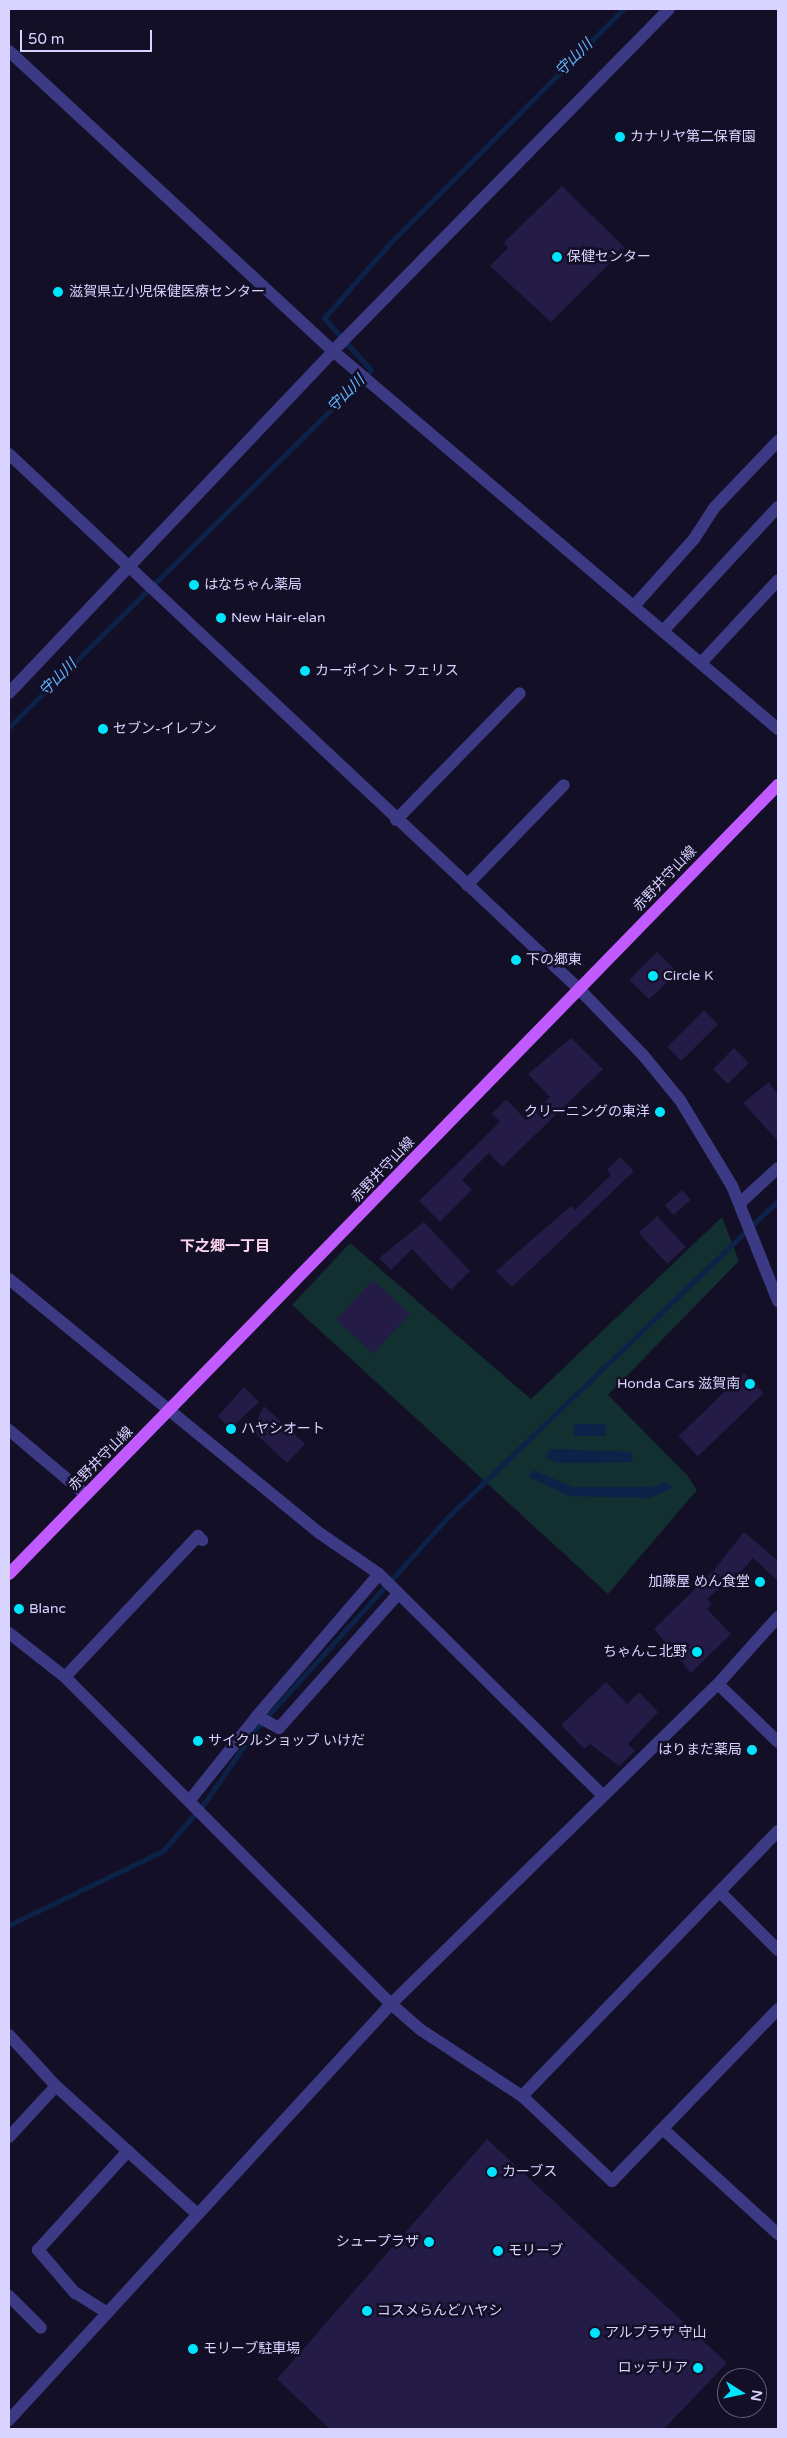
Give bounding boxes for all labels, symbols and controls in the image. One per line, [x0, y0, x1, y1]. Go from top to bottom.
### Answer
scale bar [22, 20, 155, 52]
text: 50 m [28, 30, 65, 48]
water label: 守山川 [552, 36, 596, 80]
place label: カナリヤ第二保育園 [630, 129, 756, 145]
marker: カナリヤ第二保育園 [614, 131, 626, 143]
place label: 保健センター [567, 249, 651, 265]
marker: 保健センター [551, 251, 563, 263]
place label: 滋賀県立小児保健医療センター [69, 284, 265, 300]
marker: 滋賀県立小児保健医療センター [51, 285, 65, 299]
water label: 守山川 [324, 372, 368, 416]
place label: はなちゃん薬局 [204, 577, 302, 593]
marker: はなちゃん薬局 [188, 579, 200, 591]
place label: New Hair-elan [231, 610, 325, 626]
marker: New Hair-elan [215, 612, 227, 624]
water label: 守山川 [36, 656, 80, 700]
place label: カーポイント フェリス [315, 663, 459, 679]
marker: カーポイント フェリス [299, 665, 311, 677]
place label: セブン-イレブン [113, 721, 217, 737]
marker: セブン-イレブン [97, 723, 109, 735]
street label: 赤野井守山線 [630, 843, 700, 915]
place label: 下の郷東 [526, 952, 582, 968]
marker: 下の郷東 [510, 954, 522, 966]
place label: Circle K [663, 968, 713, 984]
marker: Circle K [647, 970, 659, 982]
place label: クリーニングの東洋 [524, 1104, 650, 1120]
marker: クリーニングの東洋 [654, 1106, 666, 1118]
street label: 赤野井守山線 [348, 1134, 418, 1206]
district label: 下之郷一丁目 [180, 1238, 270, 1256]
place label: Honda Cars 滋賀南 [617, 1376, 740, 1392]
marker: Honda Cars 滋賀南 [744, 1378, 756, 1390]
place label: ハヤシオート [241, 1421, 325, 1437]
street label: 赤野井守山線 [65, 1423, 137, 1495]
marker: ハヤシオート [225, 1423, 237, 1435]
place label: 加藤屋 めん食堂 [648, 1574, 750, 1590]
marker: 加藤屋 めん食堂 [754, 1576, 766, 1588]
place label: Blanc [29, 1601, 66, 1617]
marker: Blanc [13, 1603, 25, 1615]
place label: ちゃんこ北野 [603, 1644, 687, 1660]
marker: ちゃんこ北野 [691, 1646, 703, 1658]
place label: サイクルショップ いけだ [208, 1733, 366, 1749]
marker: サイクルショップ いけだ [192, 1735, 204, 1747]
place label: はりまだ薬局 [658, 1742, 742, 1758]
marker: はりまだ薬局 [746, 1744, 758, 1756]
place label: カーブス [502, 2164, 558, 2180]
marker: カーブス [486, 2166, 498, 2178]
place label: シュープラザ [335, 2234, 419, 2250]
marker: シュープラザ [423, 2236, 435, 2248]
place label: モリーブ [508, 2243, 564, 2259]
marker: モリーブ [492, 2245, 504, 2257]
place label: コスメらんどハヤシ [377, 2303, 503, 2319]
marker: コスメらんどハヤシ [361, 2305, 373, 2317]
place label: アルプラザ 守山 [605, 2325, 707, 2341]
marker: アルプラザ 守山 [589, 2327, 601, 2339]
place label: モリーブ駐車場 [203, 2341, 301, 2357]
marker: モリーブ駐車場 [187, 2343, 199, 2355]
place label: ロッテリア [618, 2360, 688, 2376]
marker: ロッテリア [692, 2362, 704, 2374]
north arrow [717, 2368, 767, 2418]
text: N [747, 2389, 766, 2403]

